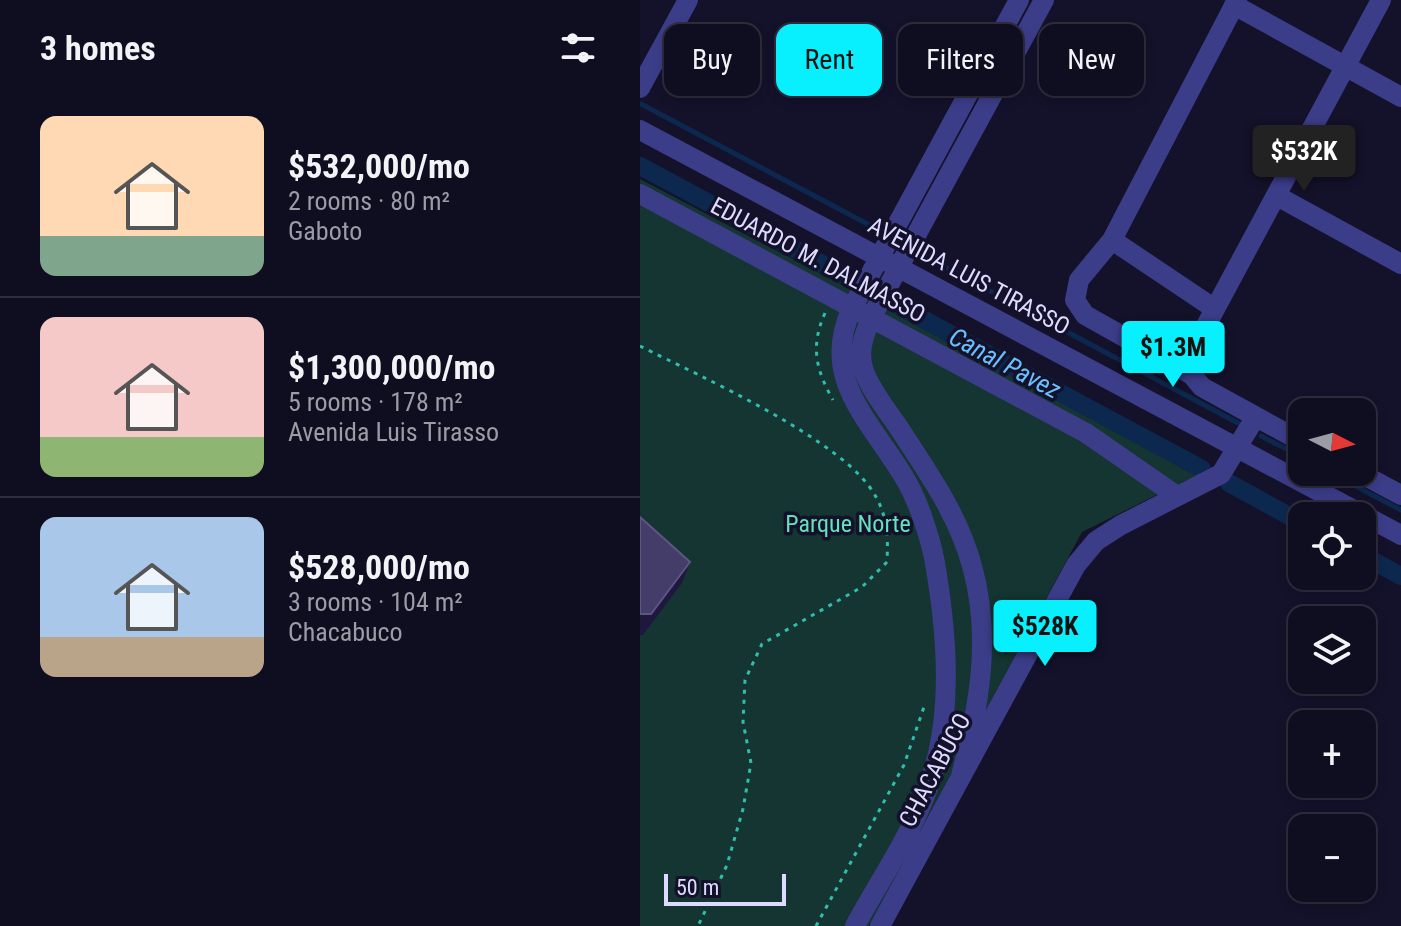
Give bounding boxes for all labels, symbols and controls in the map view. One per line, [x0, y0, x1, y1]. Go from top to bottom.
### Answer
chip: Buy [664, 24, 760, 96]
chip: Rent [776, 24, 882, 96]
chip: Filters [898, 24, 1023, 96]
chip: New [1039, 24, 1144, 96]
icon: filters [556, 26, 600, 70]
text: 3 homes [40, 28, 156, 68]
pin: $532K [1248, 125, 1360, 193]
text: $532K [1271, 136, 1337, 166]
text: $532,000/mo [288, 146, 470, 186]
icon: home [104, 148, 200, 244]
text: 2 rooms · 80 m² [288, 186, 450, 216]
street label: EDUARDO M. DALMASSO [706, 191, 930, 329]
street label: AVENIDA LUIS TIRASSO [864, 211, 1074, 341]
text: Gaboto [288, 216, 362, 246]
water label: Canal Pavez [944, 321, 1066, 405]
pin: $1.3M [1117, 321, 1229, 389]
text: $1.3M [1140, 332, 1206, 362]
text: $1,300,000/mo [288, 347, 496, 387]
icon: home [104, 349, 200, 445]
text: 5 rooms · 178 m² [288, 387, 463, 417]
north arrow [1288, 398, 1376, 486]
map controls [1288, 398, 1376, 902]
text: Avenida Luis Tirasso [288, 417, 499, 447]
button: locate [1288, 502, 1376, 590]
park label: Parque Norte [785, 510, 911, 538]
text: $528,000/mo [288, 547, 470, 587]
icon: home [104, 549, 200, 645]
text: 3 rooms · 104 m² [288, 587, 463, 617]
pin: $528K [989, 600, 1101, 668]
button: layers [1288, 606, 1376, 694]
text: $528K [1012, 611, 1078, 641]
text: Chacabuco [288, 617, 403, 647]
street label: CHACABUCO [893, 708, 977, 832]
button: + [1288, 710, 1376, 798]
button: − [1288, 814, 1376, 902]
scale bar [664, 870, 786, 906]
text: 50 m [676, 875, 719, 900]

